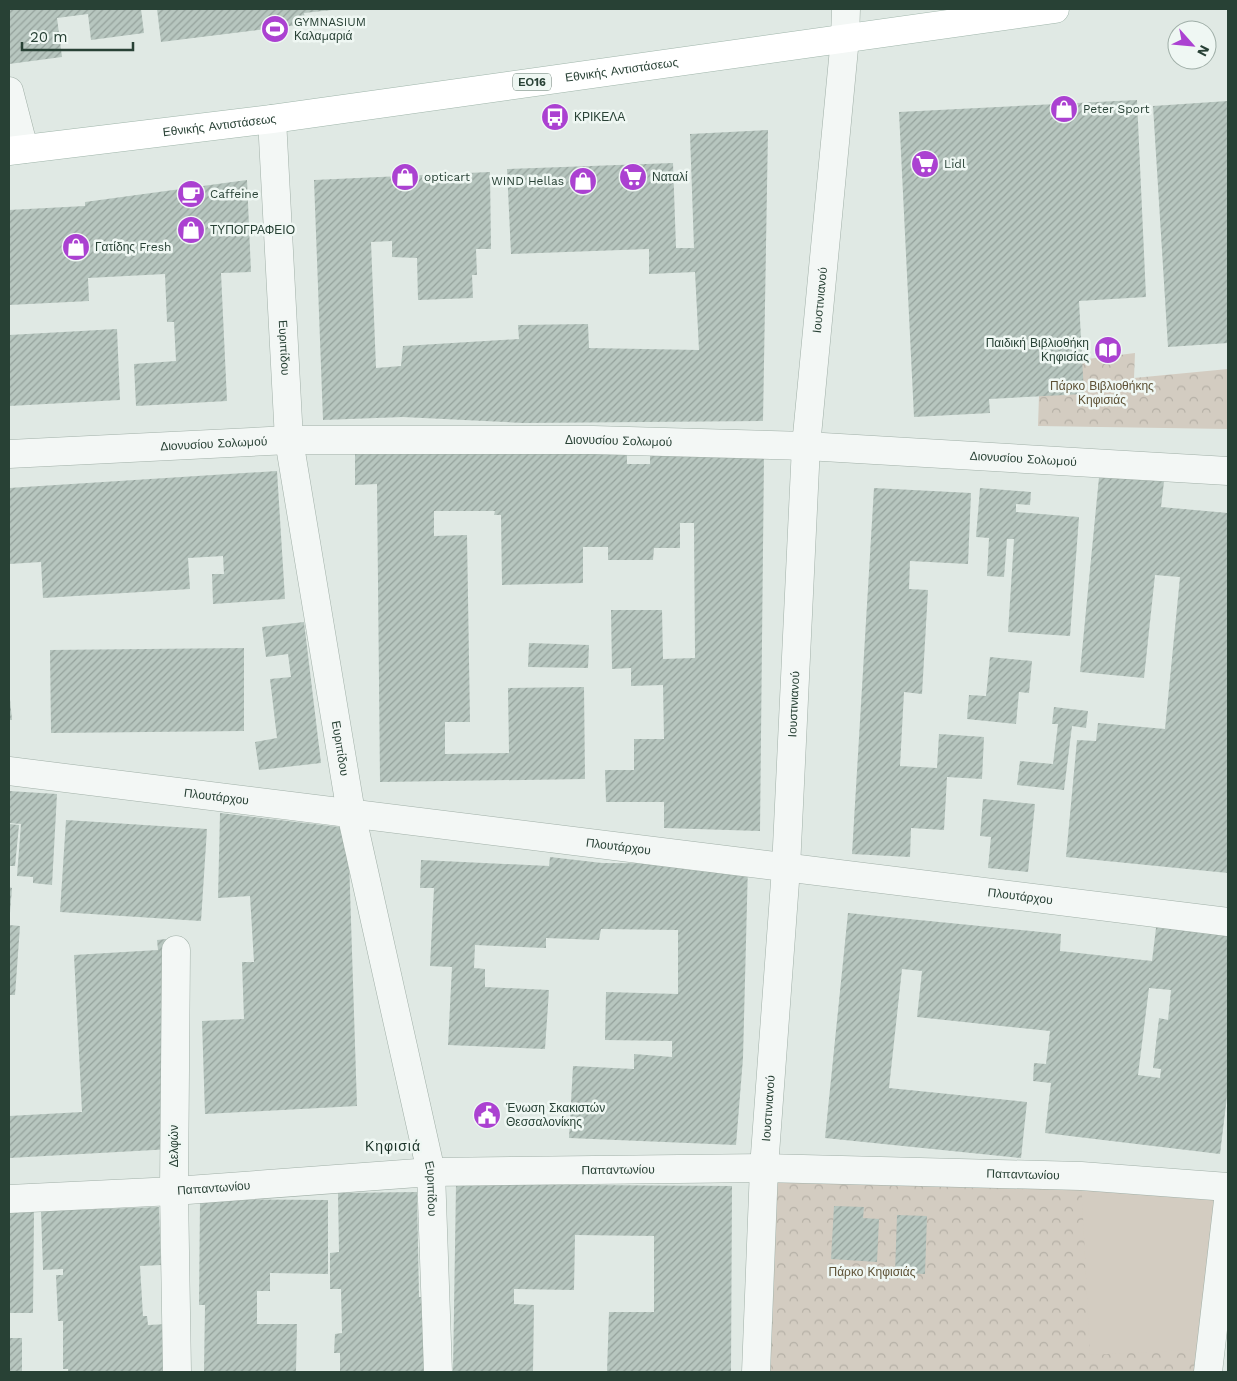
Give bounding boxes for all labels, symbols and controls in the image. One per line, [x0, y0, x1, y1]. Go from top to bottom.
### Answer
sports icon: GYMNASIUM Καλαμαριά [260, 14, 290, 44]
place label: GYMNASIUM Καλαμαριά [294, 15, 366, 43]
scale bar [22, 20, 134, 52]
north arrow [1167, 20, 1217, 70]
text: 20 m [30, 28, 68, 46]
text: N [1194, 43, 1213, 59]
street label: Εθνικής Αντιστάσεως [564, 55, 679, 85]
road number: ΕΟ16 [513, 74, 551, 90]
shop icon: Peter Sport [1049, 94, 1079, 124]
bus stop icon: ΚΡΙΚΕΛΑ [540, 102, 570, 132]
place label: Peter Sport [1083, 102, 1150, 116]
place label: ΚΡΙΚΕΛΑ [574, 110, 625, 124]
street label: Εθνικής Αντιστάσεως [162, 111, 277, 139]
supermarket icon: Lidl [910, 149, 940, 179]
place label: Lidl [944, 157, 966, 171]
shop icon: opticart [390, 162, 420, 192]
supermarket icon: Ναταλί [618, 162, 648, 192]
shop icon: WIND Hellas [568, 166, 598, 196]
place label: opticart [424, 170, 470, 184]
place label: Ναταλί [652, 170, 688, 184]
place label: WIND Hellas [491, 174, 564, 188]
cafe icon: Caffeine [176, 179, 206, 209]
place label: Caffeine [210, 187, 259, 201]
shop icon: ΤΥΠΟΓΡΑΦΕΙΟ [176, 215, 206, 245]
place label: ΤΥΠΟΓΡΑΦΕΙΟ [210, 223, 295, 237]
shop icon: Γατίδης Fresh [61, 232, 91, 262]
place label: Γατίδης Fresh [95, 240, 171, 254]
street label: Ιουστινιανού [810, 266, 830, 334]
street label: Ευριπίδου [276, 320, 293, 376]
library icon: Παιδική Βιβλιοθήκη Κηφισίας [1093, 335, 1123, 365]
place label: Παιδική Βιβλιοθήκη Κηφισίας [986, 336, 1089, 364]
park label: Πάρκο Βιβλιοθήκης Κηφισιάς [1050, 379, 1154, 407]
street label: Διονυσίου Σολωμού [565, 433, 672, 449]
street label: Διονυσίου Σολωμού [160, 434, 268, 453]
street label: Διονυσίου Σολωμού [969, 449, 1077, 469]
street label: Ιουστινιανού [785, 671, 802, 738]
street label: Ευριπίδου [329, 720, 352, 777]
street label: Πλουτάρχου [183, 786, 250, 808]
street label: Πλουτάρχου [585, 836, 652, 857]
street label: Πλουτάρχου [987, 885, 1054, 907]
street label: Ιουστινιανού [759, 1075, 778, 1142]
public building icon: Ένωση Σκακιστών Θεσσαλονίκης [472, 1100, 502, 1130]
place label: Ένωση Σκακιστών Θεσσαλονίκης [505, 1101, 605, 1129]
street label: Δελφών [167, 1125, 181, 1167]
district label: Κηφισιά [365, 1138, 421, 1154]
street label: Ευριπίδου [422, 1160, 440, 1217]
street label: Παπαντωνίου [581, 1162, 655, 1177]
street label: Παπαντωνίου [986, 1167, 1060, 1182]
street label: Παπαντωνίου [177, 1178, 251, 1198]
park label: Πάρκο Κηφισιάς [829, 1265, 916, 1279]

